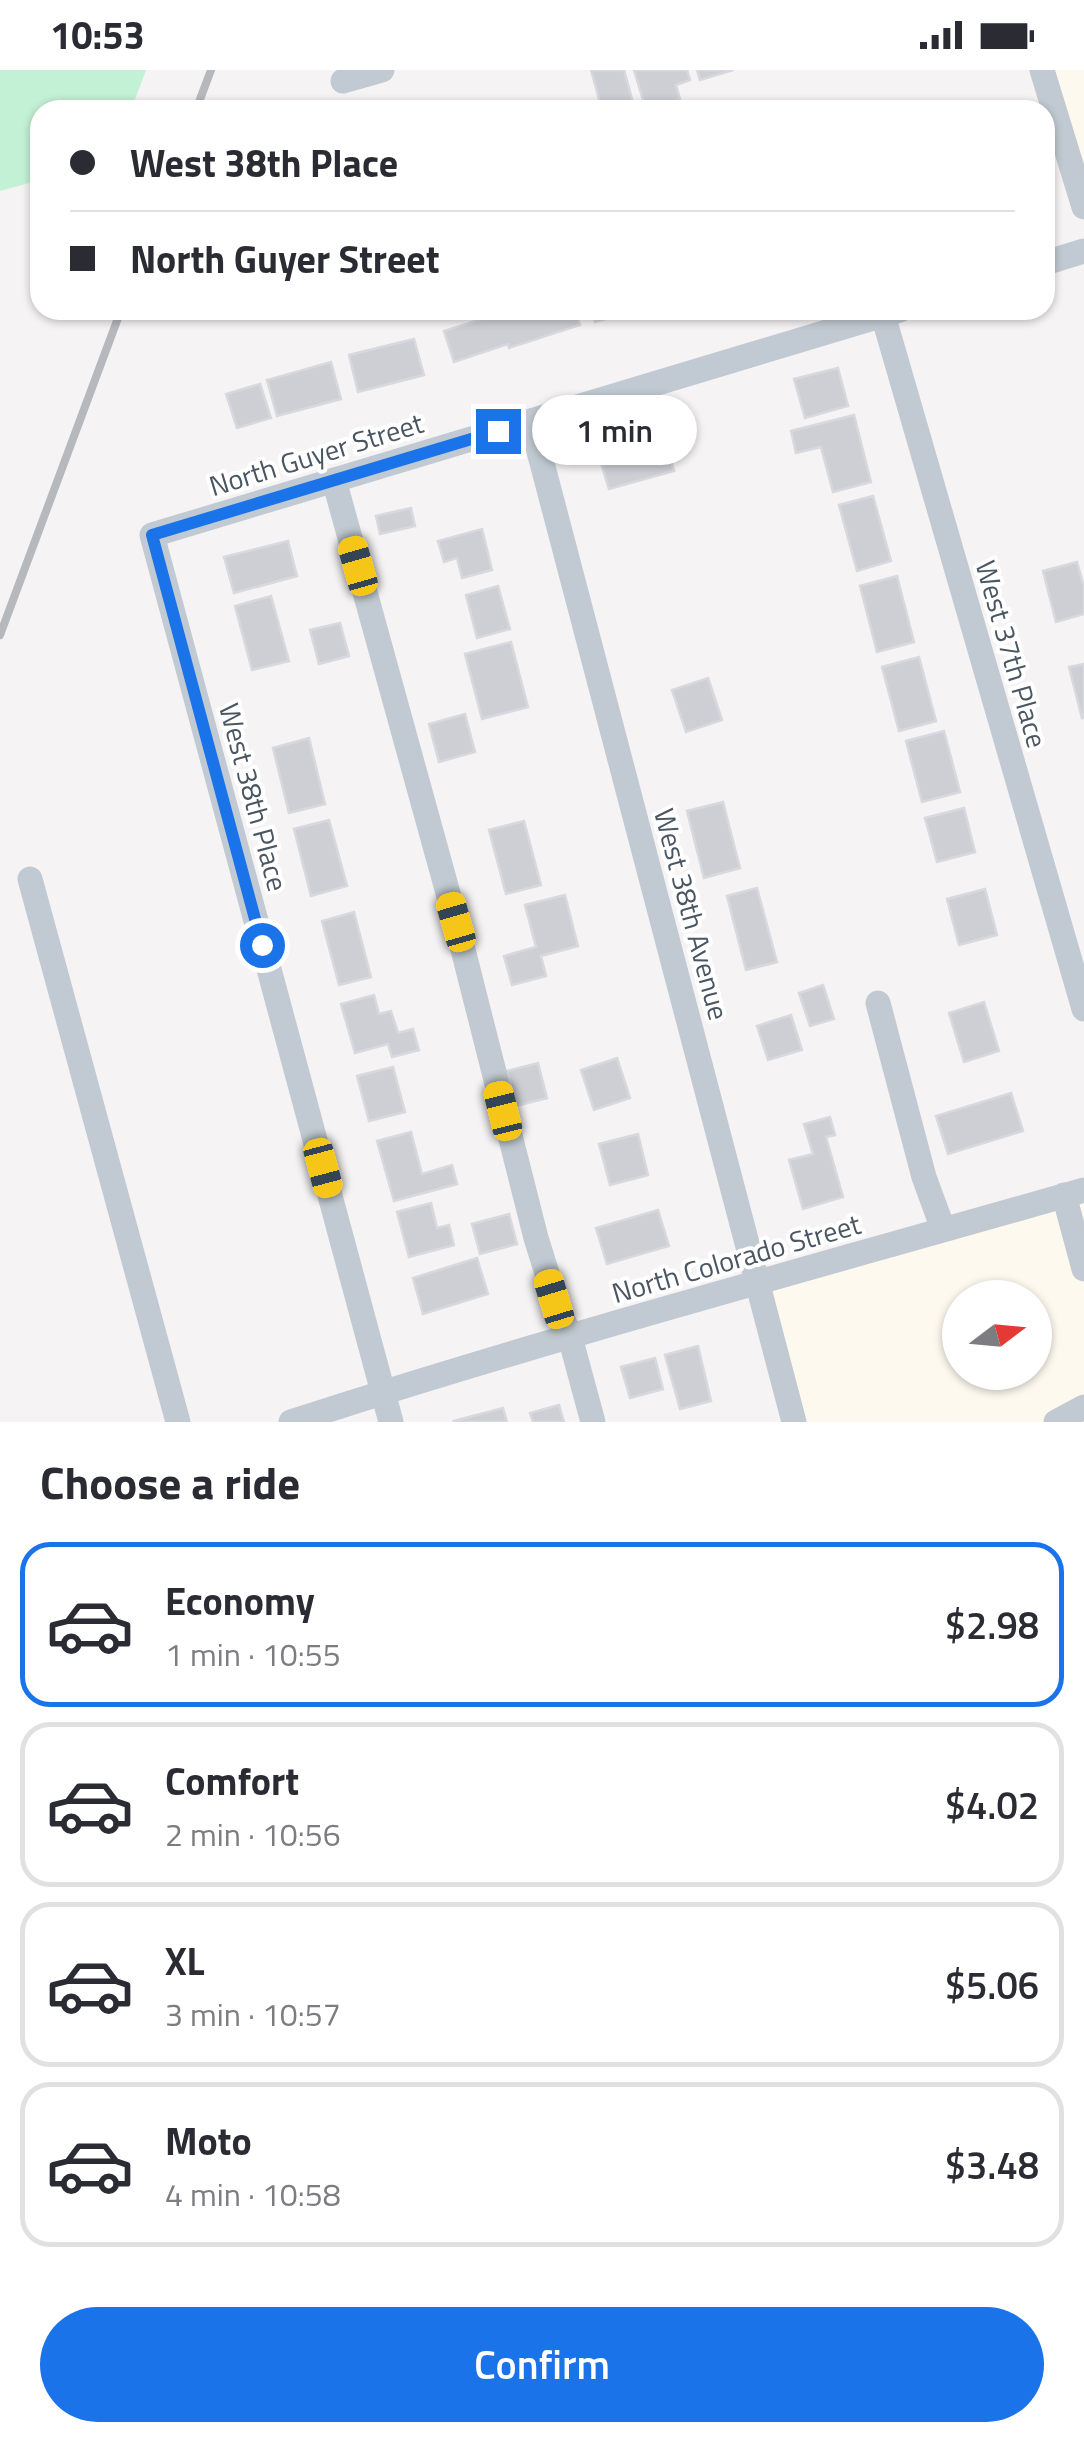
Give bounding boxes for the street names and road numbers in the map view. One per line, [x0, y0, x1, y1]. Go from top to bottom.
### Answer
street label: North Guyer Street [204, 401, 429, 507]
street label: West 37th Place [965, 555, 1059, 753]
street label: West 38th Place [208, 698, 300, 896]
street label: West 38th Avenue [643, 803, 741, 1025]
street label: North Colorado Street [607, 1202, 866, 1314]

